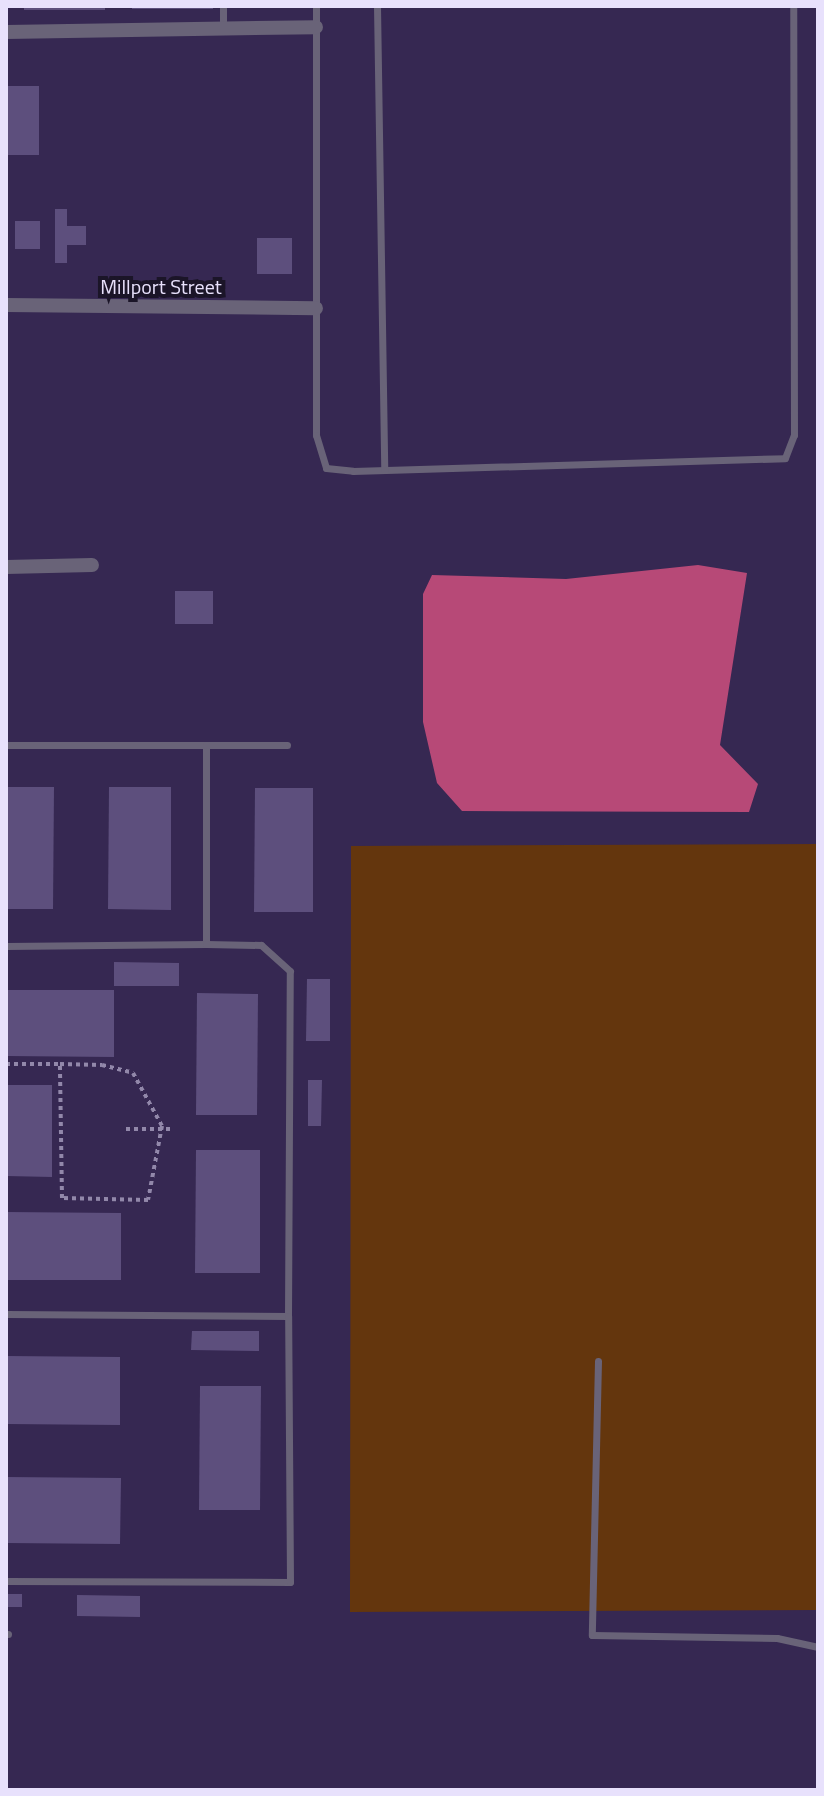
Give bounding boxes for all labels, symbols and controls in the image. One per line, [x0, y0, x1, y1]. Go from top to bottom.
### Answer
street label: Millport Street [100, 274, 222, 298]

